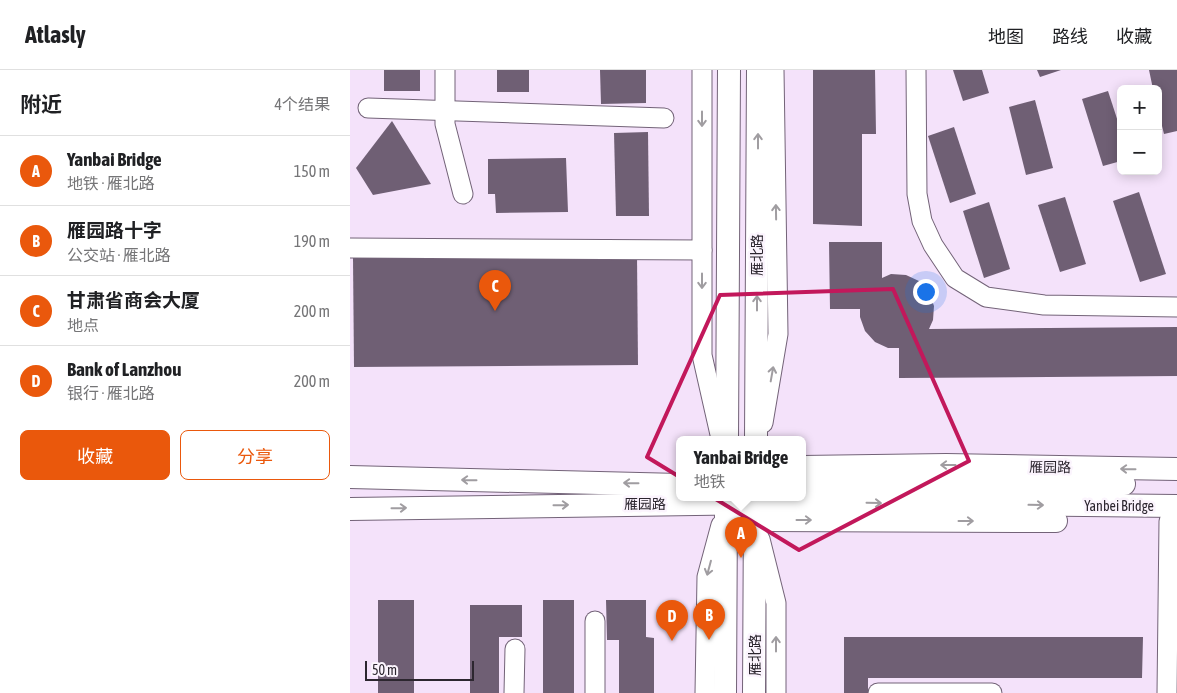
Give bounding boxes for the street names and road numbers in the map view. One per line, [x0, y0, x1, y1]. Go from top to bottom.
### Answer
street label: 雁北路 [749, 234, 765, 276]
street label: 雁园路 [1029, 459, 1071, 475]
street label: 雁园路 [624, 496, 666, 512]
street label: Yanbei Bridge [1084, 498, 1154, 514]
street label: 雁北路 [747, 634, 763, 676]

